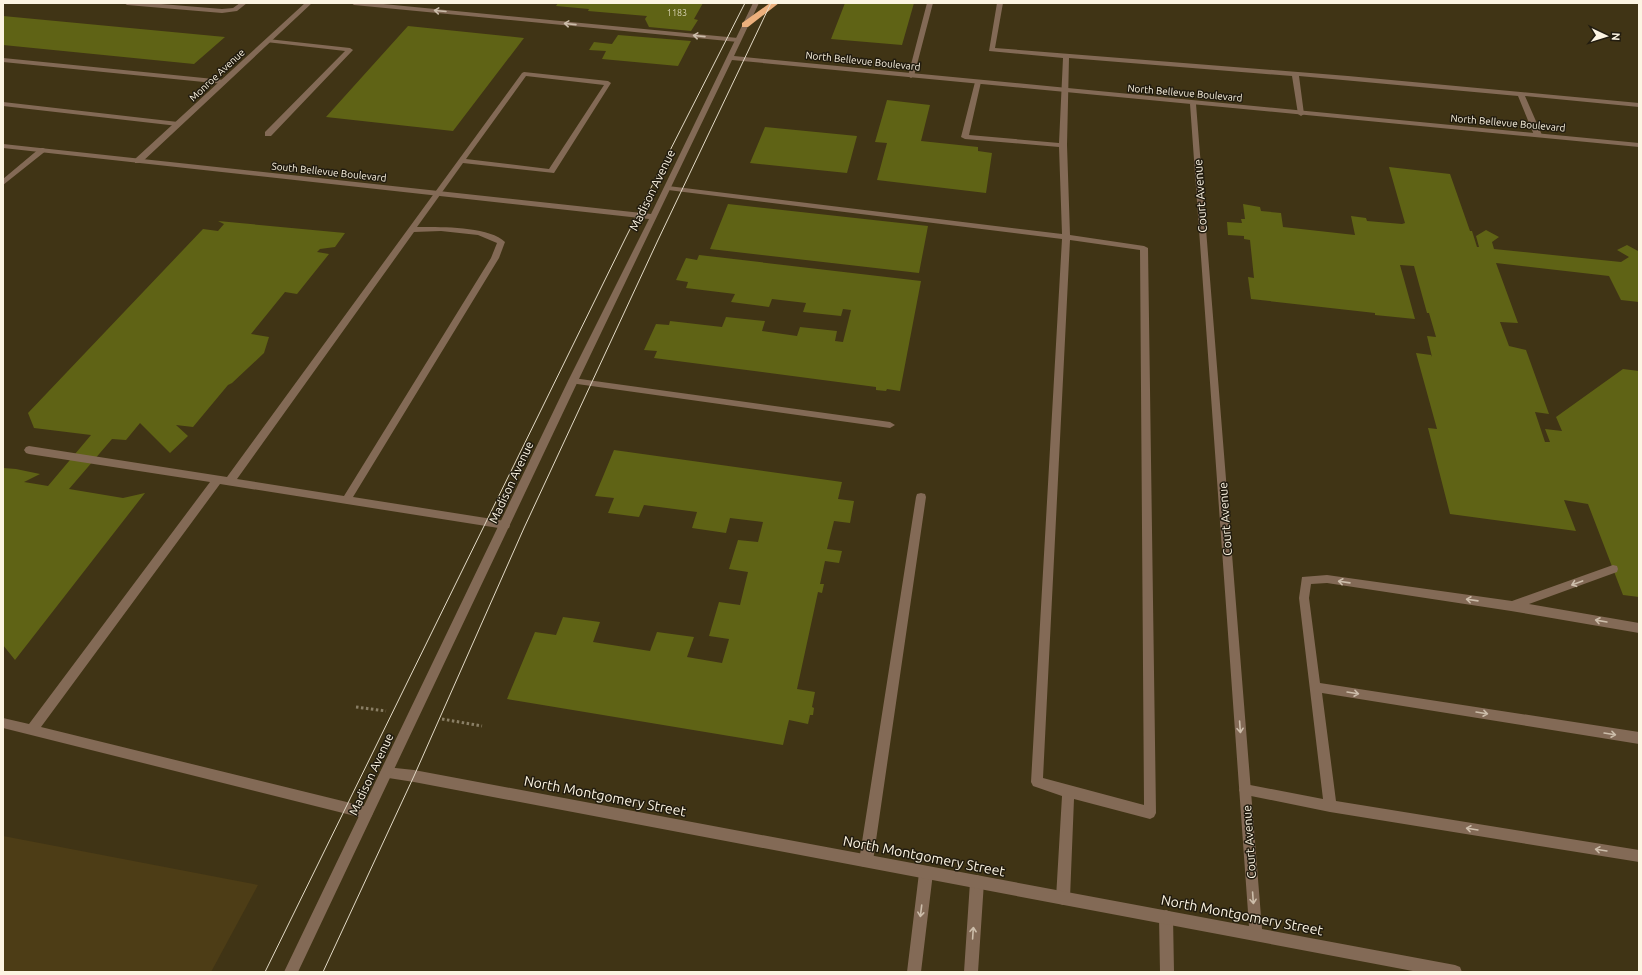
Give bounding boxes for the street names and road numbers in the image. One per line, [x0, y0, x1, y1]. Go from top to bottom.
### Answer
street label: Monroe Avenue [187, 47, 247, 103]
street label: North Bellevue Boulevard [805, 49, 921, 73]
street label: North Bellevue Boulevard [1127, 82, 1243, 104]
street label: North Bellevue Boulevard [1450, 112, 1566, 134]
street label: Madison Avenue [627, 147, 677, 233]
street label: Court Avenue [1191, 159, 1209, 233]
street label: South Bellevue Boulevard [271, 160, 387, 184]
street label: Madison Avenue [486, 439, 536, 525]
street label: Court Avenue [1216, 482, 1234, 556]
street label: Madison Avenue [346, 731, 396, 817]
street label: North Montgomery Street [523, 772, 688, 820]
street label: Court Avenue [1240, 805, 1258, 879]
street label: North Montgomery Street [842, 832, 1007, 880]
street label: North Montgomery Street [1160, 891, 1325, 939]

